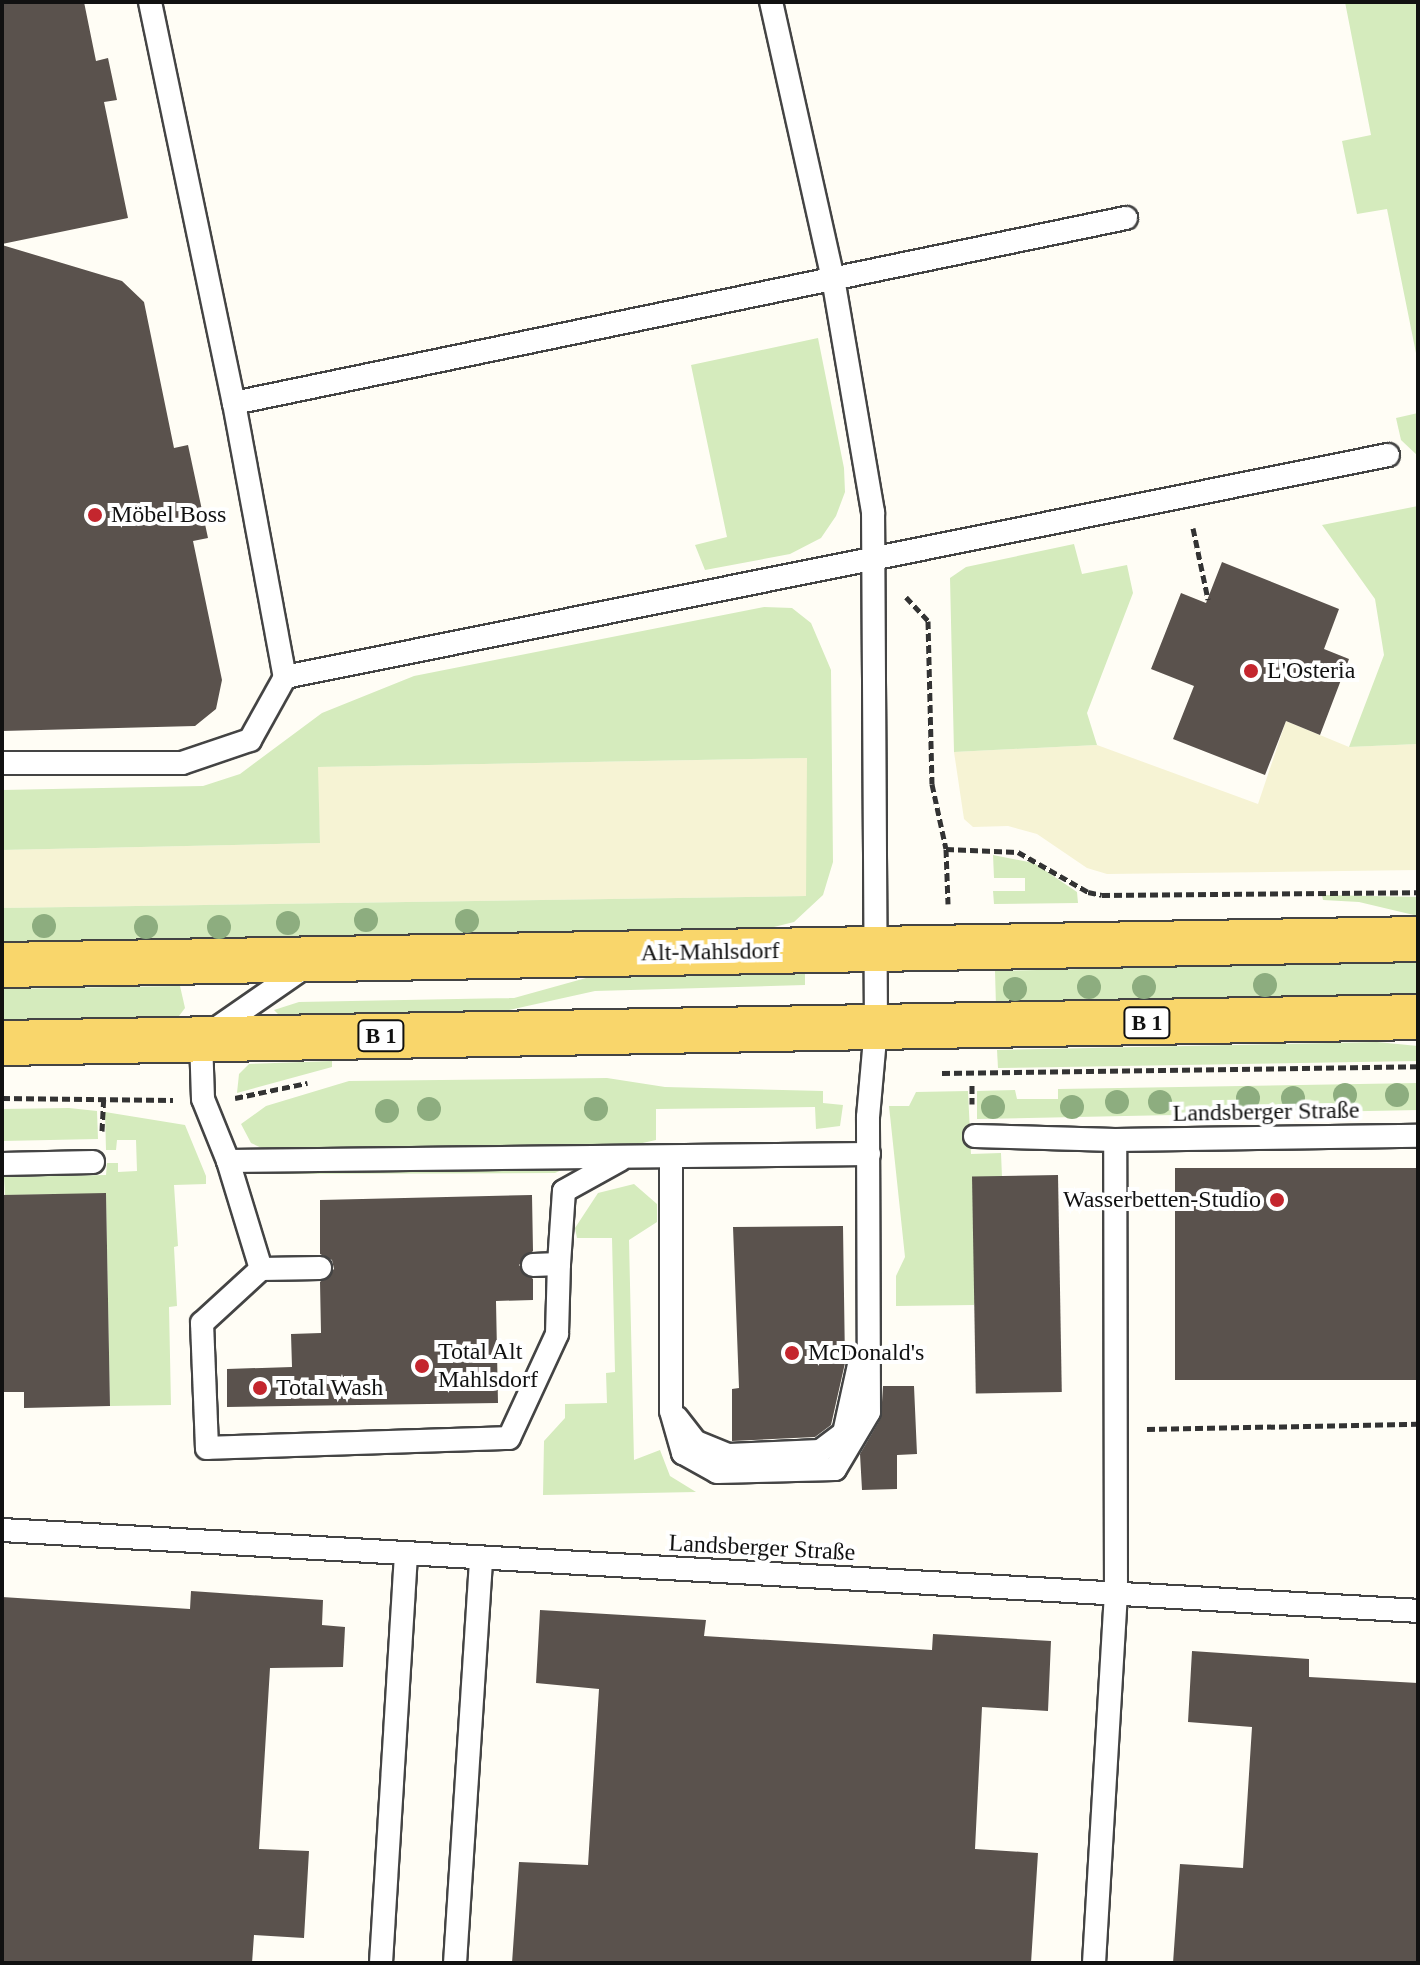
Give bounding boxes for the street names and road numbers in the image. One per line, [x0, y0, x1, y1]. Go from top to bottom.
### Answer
street label: Alt-Mahlsdorf [640, 936, 780, 968]
road number: B 1 [1123, 1005, 1171, 1041]
road number: B 1 [357, 1018, 405, 1054]
street label: Landsberger Straße [1172, 1096, 1360, 1128]
street label: Landsberger Straße [668, 1529, 856, 1567]

